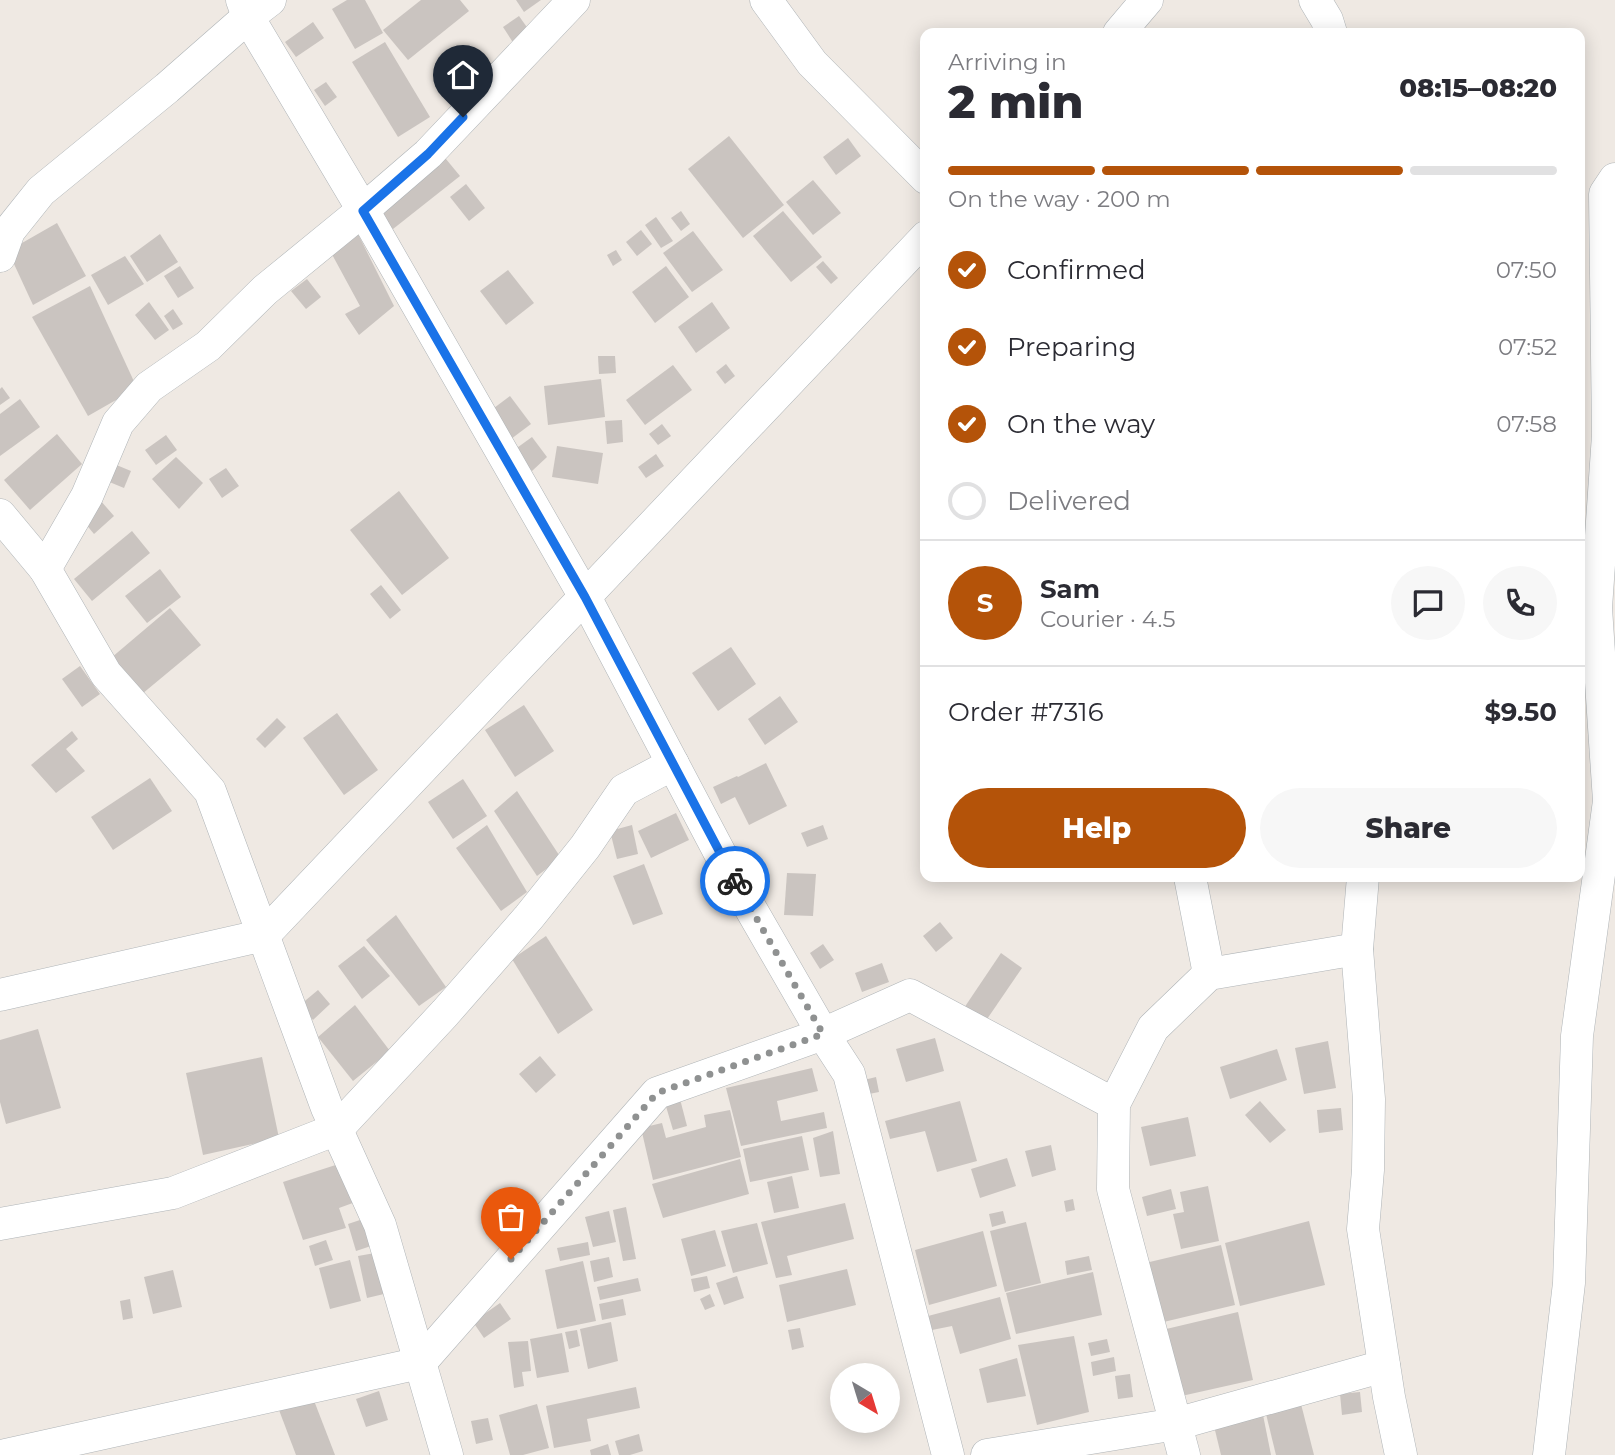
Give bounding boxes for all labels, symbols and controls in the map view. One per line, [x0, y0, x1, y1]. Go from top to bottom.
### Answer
pin [433, 45, 493, 117]
text: Arriving in [948, 48, 1067, 76]
icon: home [444, 56, 482, 94]
text: 08:15–08:20 [1399, 72, 1557, 104]
text: 2 min [948, 73, 1083, 130]
text: On the way · 200 m [948, 185, 1171, 213]
icon: check [948, 251, 986, 289]
text: Confirmed [1007, 254, 1146, 286]
text: 07:50 [1496, 256, 1557, 284]
icon: check [948, 328, 986, 366]
text: Preparing [1007, 331, 1136, 363]
text: 07:52 [1498, 333, 1557, 361]
icon: check [948, 405, 986, 443]
text: On the way [1007, 408, 1155, 440]
text: 07:58 [1496, 410, 1557, 438]
text: Delivered [1007, 485, 1131, 517]
button: chat [1391, 566, 1465, 640]
button: phone [1483, 566, 1557, 640]
text: Sam [1040, 573, 1100, 605]
text: S [977, 587, 993, 619]
text: Courier · 4.5 [1040, 605, 1175, 633]
text: Order #7316 [948, 696, 1104, 728]
text: $9.50 [1485, 696, 1557, 728]
button: Help [948, 788, 1246, 868]
button: Share [1260, 788, 1557, 868]
courier [700, 846, 770, 916]
icon: bike [716, 862, 754, 900]
pin [481, 1187, 541, 1259]
icon: bag [492, 1198, 530, 1236]
north arrow [830, 1363, 900, 1433]
map controls [830, 1363, 900, 1433]

